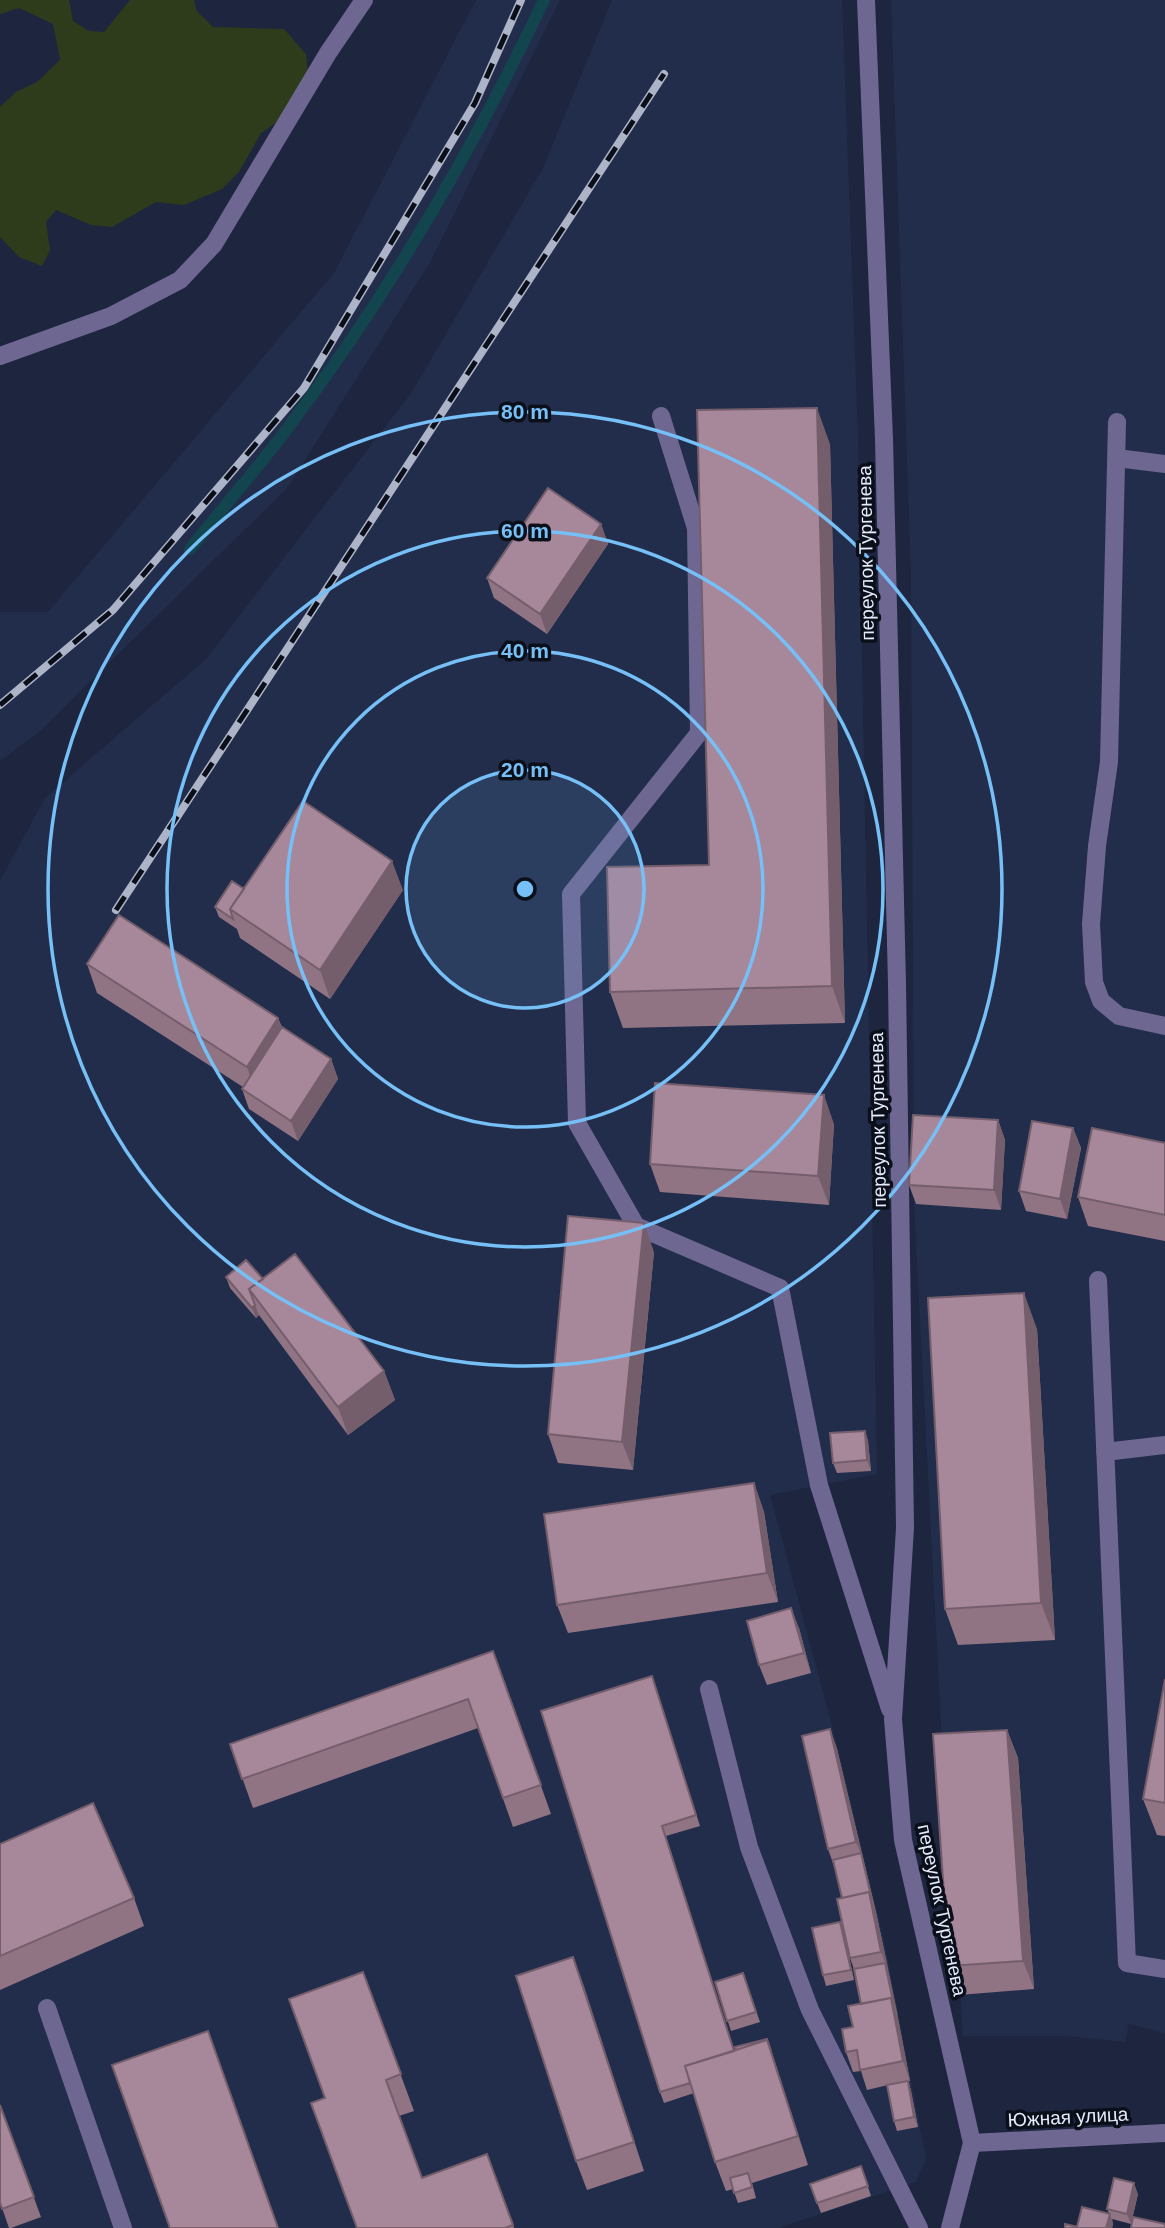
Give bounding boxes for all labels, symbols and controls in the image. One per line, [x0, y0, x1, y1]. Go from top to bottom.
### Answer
text: 80 m [501, 400, 549, 423]
street label: переулок Тургенева [854, 465, 878, 641]
text: 60 m [501, 519, 549, 542]
text: 40 m [501, 639, 549, 662]
text: 20 m [501, 758, 549, 781]
centre of rings [513, 877, 537, 901]
street label: переулок Тургенева [866, 1032, 890, 1208]
street label: переулок Тургенева [914, 1822, 971, 1998]
street label: Южная улица [1007, 2103, 1129, 2131]

